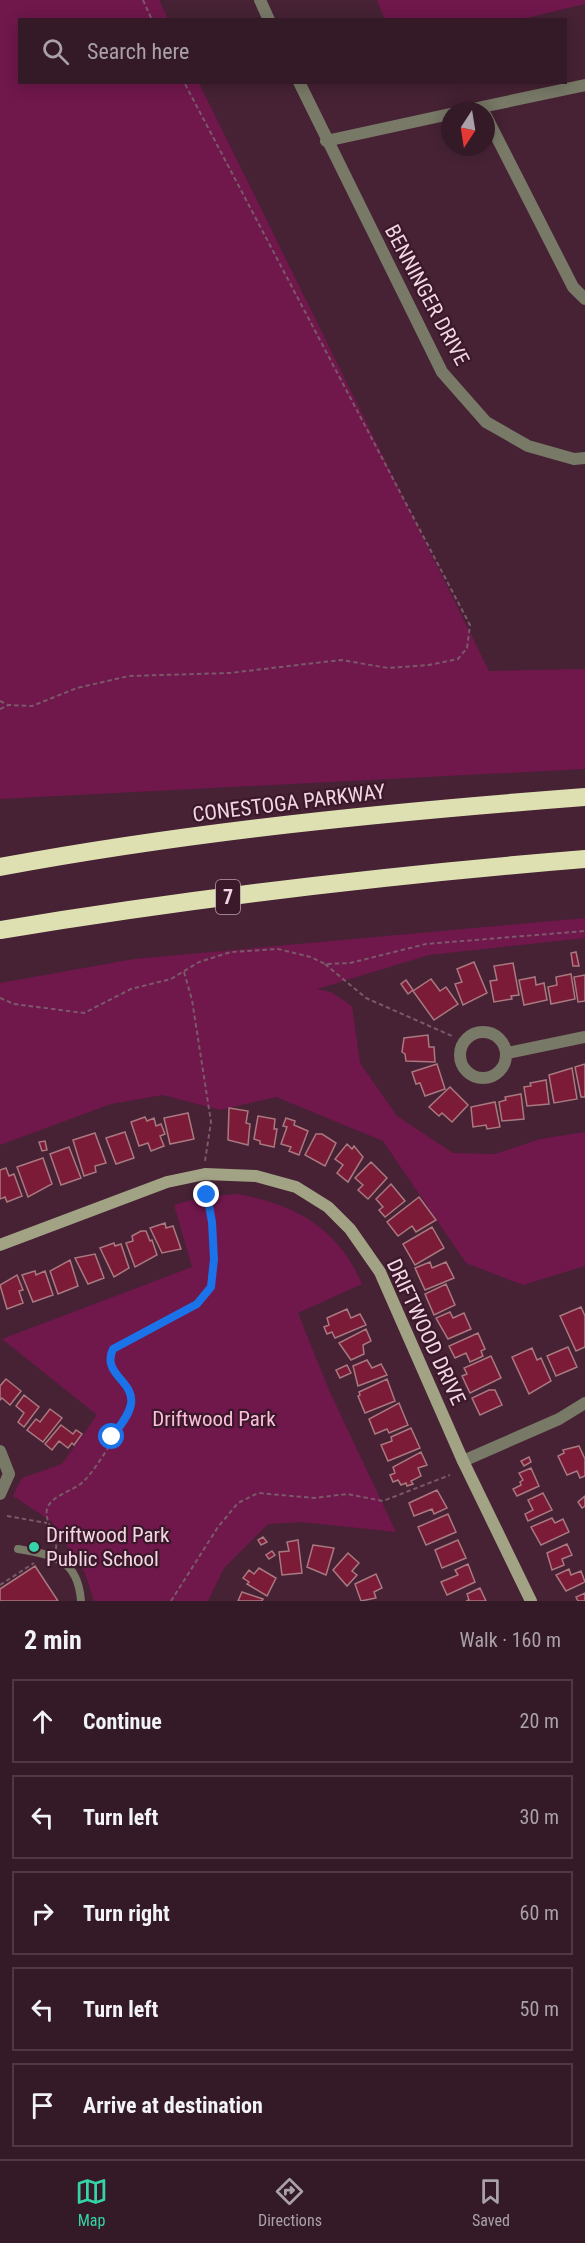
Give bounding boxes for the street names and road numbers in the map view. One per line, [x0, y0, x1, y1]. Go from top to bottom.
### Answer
street label: BENNINGER DRIVE [380, 221, 474, 369]
street label: CONESTOGA PARKWAY [191, 779, 387, 827]
road number: 7 [216, 880, 240, 914]
street label: DRIFTWOOD DRIVE [382, 1255, 470, 1409]

